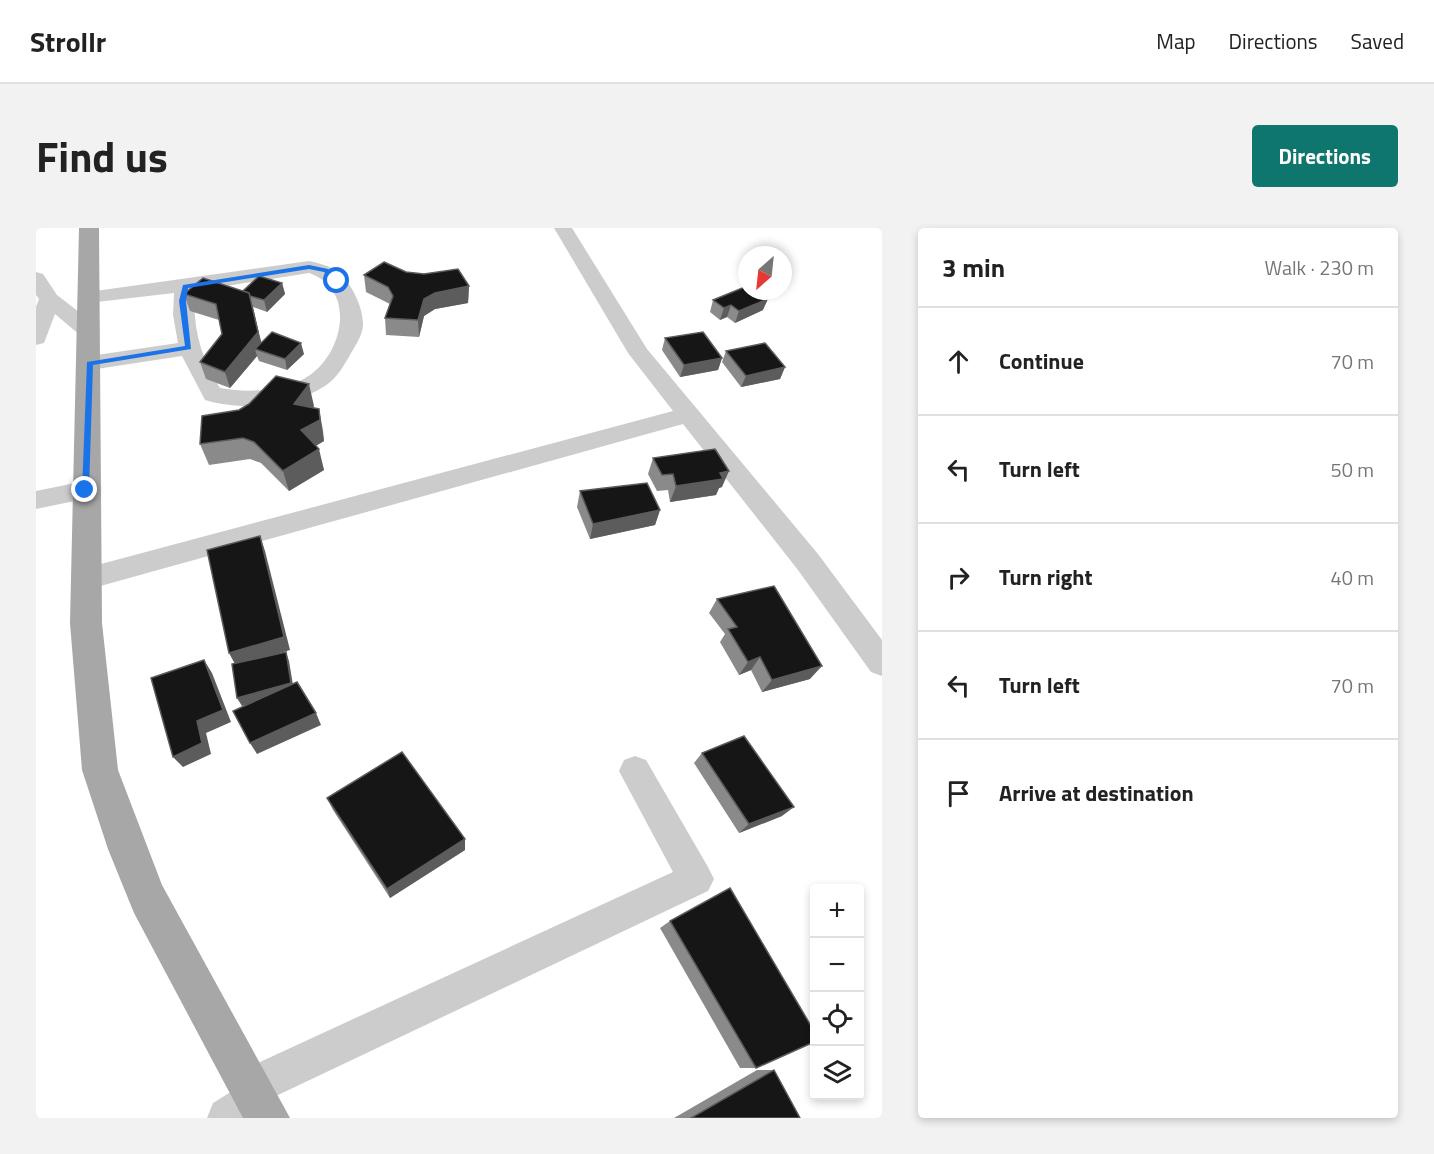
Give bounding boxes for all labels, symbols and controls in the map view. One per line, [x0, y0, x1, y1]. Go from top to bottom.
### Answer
text: Strollr [30, 20, 106, 63]
text: Map [1156, 25, 1196, 57]
text: Directions [1229, 25, 1318, 57]
text: Saved [1351, 25, 1404, 57]
text: Find us [36, 124, 168, 188]
button: Directions [1252, 125, 1398, 187]
north arrow [738, 246, 792, 300]
text: 3 min [942, 248, 1005, 287]
text: Walk · 230 m [1265, 252, 1374, 283]
route start [323, 267, 349, 293]
text: Continue [999, 344, 1084, 378]
icon: ahead [942, 345, 975, 378]
text: 70 m [1330, 346, 1374, 377]
text: Turn left [999, 452, 1080, 486]
icon: left [942, 453, 975, 486]
text: 50 m [1330, 454, 1374, 485]
route end [71, 476, 97, 502]
text: Turn right [999, 560, 1093, 594]
icon: right [942, 561, 975, 594]
text: 40 m [1330, 562, 1374, 593]
text: Turn left [999, 668, 1080, 702]
icon: left [942, 669, 975, 702]
text: 70 m [1330, 670, 1374, 701]
text: Arrive at destination [999, 776, 1194, 810]
icon: arrive [942, 777, 975, 810]
map controls [810, 884, 864, 1100]
button: + [810, 884, 864, 938]
button: − [810, 938, 864, 992]
button: locate [810, 992, 864, 1046]
button: layers [810, 1046, 864, 1100]

